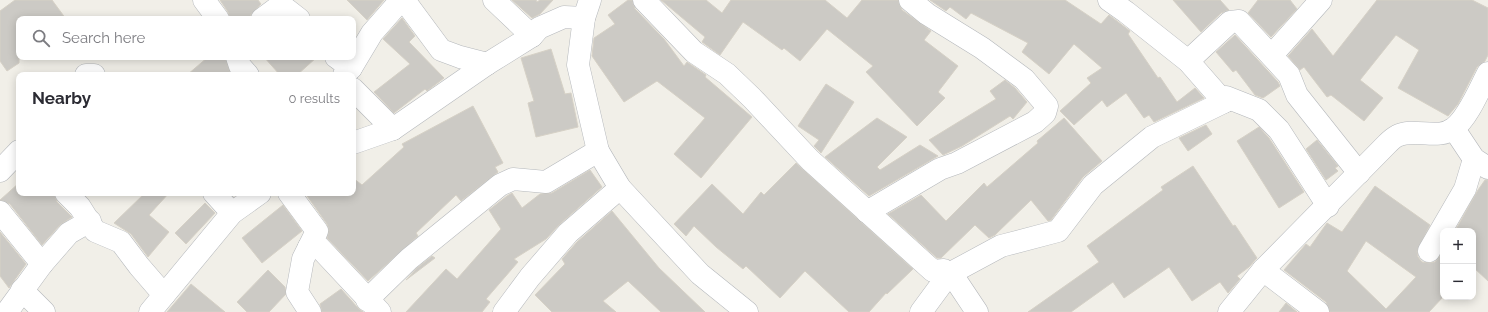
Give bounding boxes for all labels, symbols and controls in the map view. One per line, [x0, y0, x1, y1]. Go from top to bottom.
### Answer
search box [16, 16, 356, 60]
icon: search [30, 27, 52, 49]
text: Search here [62, 29, 145, 47]
text: Nearby [32, 88, 91, 108]
text: 0 results [289, 91, 340, 106]
map controls [1440, 228, 1476, 300]
button: + [1440, 228, 1476, 264]
button: − [1440, 264, 1476, 300]

